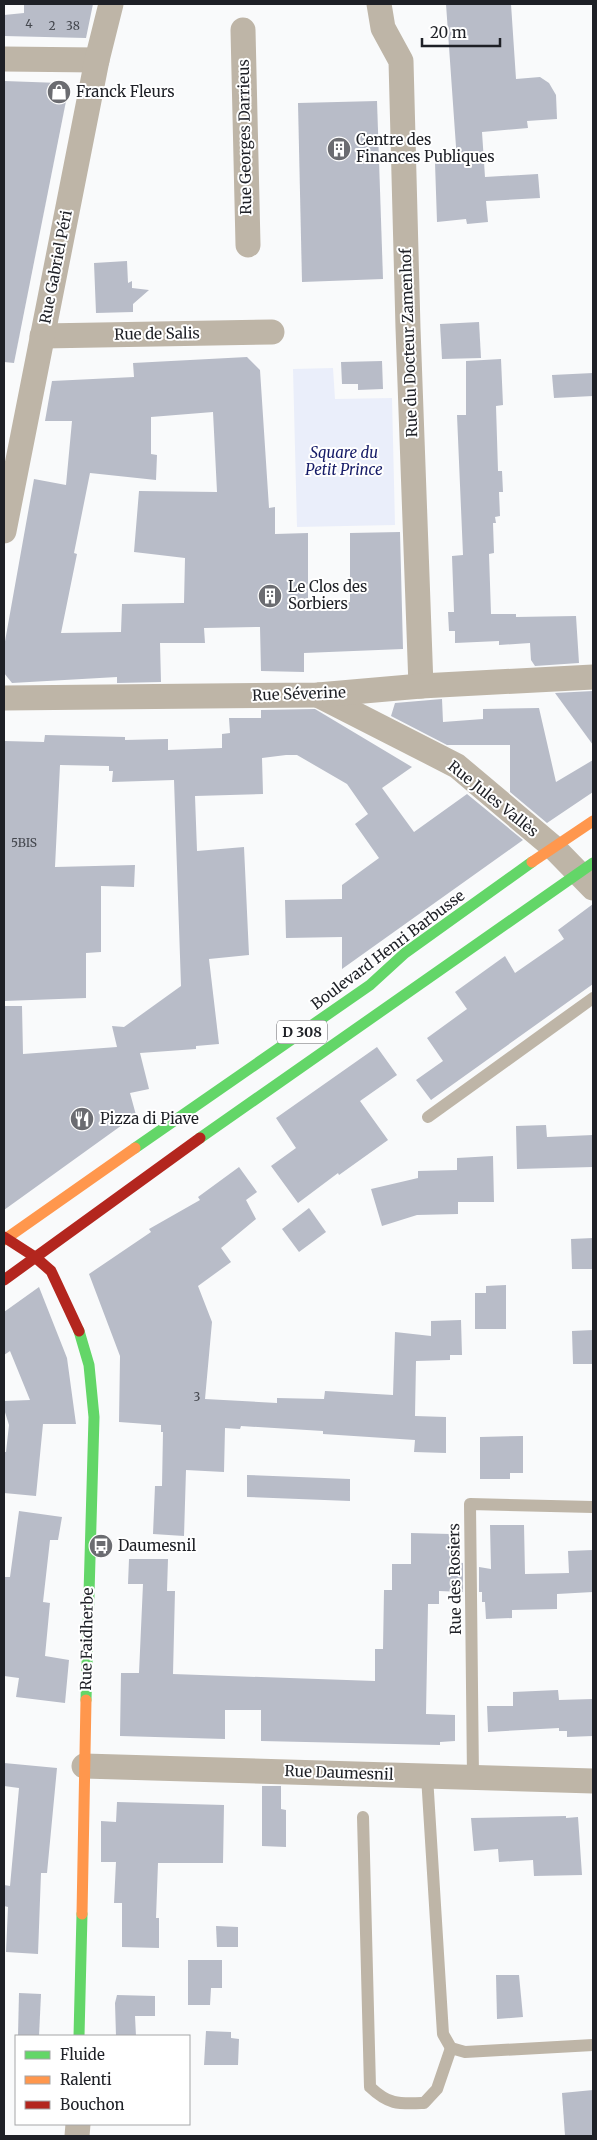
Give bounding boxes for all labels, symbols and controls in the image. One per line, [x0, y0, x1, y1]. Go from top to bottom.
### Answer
scale bar [422, 15, 500, 47]
house number: 4 [25, 16, 33, 31]
house number: 2 [48, 18, 56, 33]
house number: 38 [66, 18, 80, 33]
text: 20 m [430, 23, 467, 42]
street label: Rue Georges Darrieus [234, 59, 255, 215]
shop icon: Franck Fleurs [46, 79, 72, 105]
place label: Franck Fleurs [76, 82, 175, 101]
place label: Centre des Finances Publiques [356, 130, 495, 166]
building icon: Centre des Finances Publiques [326, 136, 352, 162]
street label: Rue Gabriel Péri [35, 208, 76, 325]
street label: Rue du Docteur Zamenhof [396, 247, 421, 438]
street label: Rue de Salis [114, 323, 200, 344]
park label: Square du Petit Prince [305, 443, 383, 479]
place label: Le Clos des Sorbiers [288, 577, 367, 613]
building icon: Le Clos des Sorbiers [257, 583, 283, 609]
street label: Rue Séverine [252, 682, 346, 705]
street label: Rue Jules Vallès [444, 756, 542, 841]
house number: 5BIS [11, 835, 37, 850]
street label: Boulevard Henri Barbusse [307, 886, 468, 1014]
road number: D 308 [277, 1020, 327, 1044]
restaurant icon: Pizza di Piave [69, 1106, 95, 1132]
place label: Pizza di Piave [100, 1109, 199, 1128]
house number: 3 [194, 1389, 201, 1404]
street label: Rue des Rosiers [444, 1523, 465, 1635]
bus stop icon: Daumesnil [88, 1533, 114, 1559]
place label: Daumesnil [118, 1536, 196, 1555]
street label: Rue Faidherbe [76, 1587, 97, 1691]
street label: Rue Daumesnil [284, 1761, 394, 1784]
legend [15, 2035, 190, 2125]
text: Fluide [60, 2045, 105, 2064]
text: Ralenti [60, 2070, 112, 2089]
text: Bouchon [60, 2095, 124, 2114]

